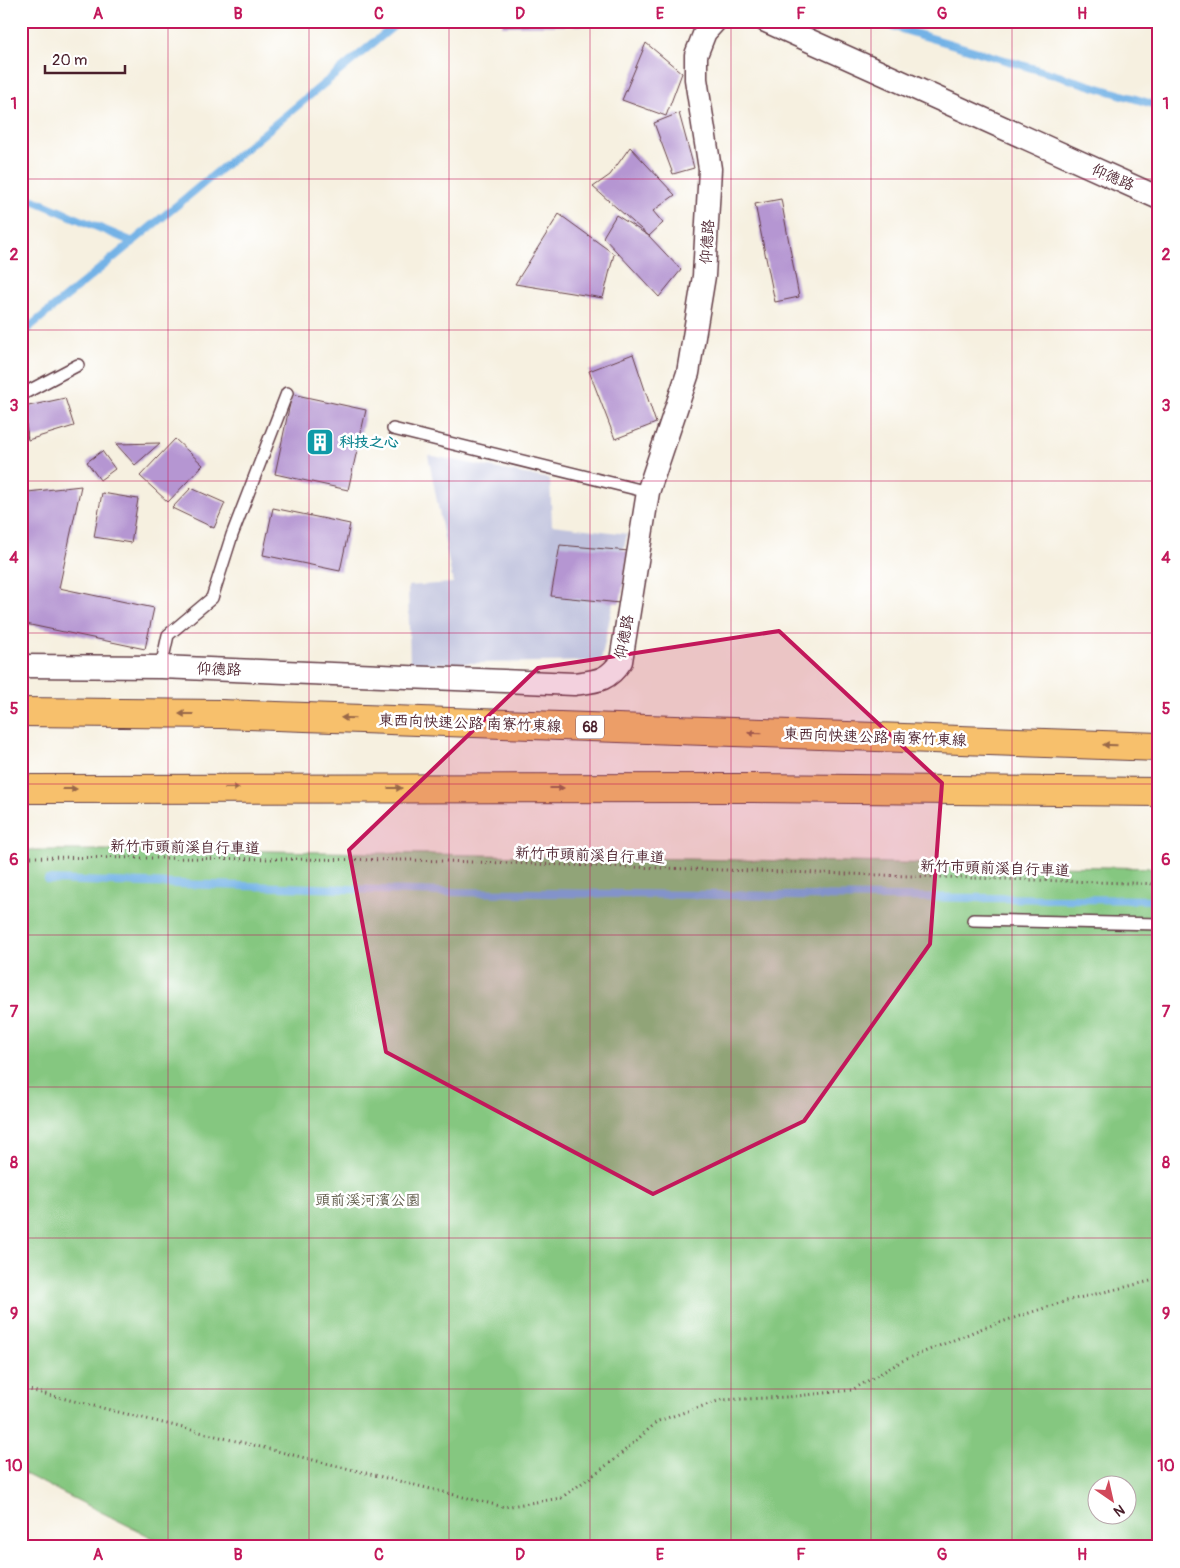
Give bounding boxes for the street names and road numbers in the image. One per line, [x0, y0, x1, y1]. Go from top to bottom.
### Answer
street label: 仰德路 [1088, 160, 1137, 195]
street label: 仰德路 [696, 219, 719, 265]
street label: 仰德路 [611, 613, 638, 661]
street label: 仰德路 [196, 659, 242, 680]
street label: 東西向快速公路 南寮竹東線 [378, 711, 562, 736]
road number: 68 [576, 716, 604, 739]
street label: 東西向快速公路 南寮竹東線 [783, 725, 967, 750]
street label: 新竹市頭前溪自行車道 [110, 837, 260, 858]
street label: 新竹市頭前溪自行車道 [515, 843, 665, 868]
street label: 新竹市頭前溪自行車道 [920, 856, 1070, 881]

